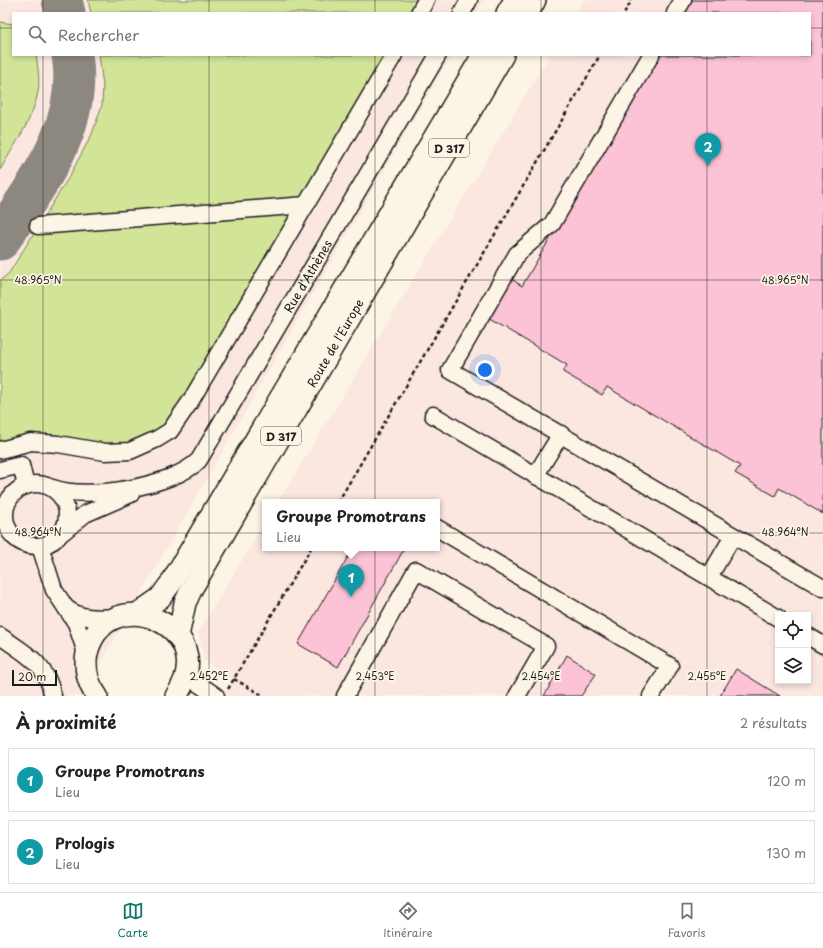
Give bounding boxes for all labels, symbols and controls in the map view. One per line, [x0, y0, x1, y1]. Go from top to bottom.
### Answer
search box [12, 12, 811, 56]
icon: search [26, 23, 48, 45]
text: Rechercher [58, 23, 139, 46]
pin: 2 [695, 133, 721, 166]
road number: D 317 [429, 139, 469, 157]
street label: Rue d'Athènes [279, 236, 336, 316]
text: 48.965°N [14, 272, 62, 287]
text: 48.965°N [761, 272, 809, 287]
street label: Route de l'Europe [302, 295, 368, 390]
your location [475, 360, 495, 380]
road number: D 317 [261, 427, 301, 445]
popup [262, 499, 440, 551]
text: Groupe Promotrans [276, 504, 426, 527]
text: 48.964°N [14, 524, 62, 539]
text: 48.964°N [761, 524, 809, 539]
text: Lieu [276, 527, 301, 546]
pin: 1 [338, 564, 364, 597]
map controls [775, 612, 811, 684]
button: locate [775, 612, 811, 648]
button: layers [775, 648, 811, 684]
scale bar [12, 668, 57, 687]
text: 20 m [18, 668, 46, 685]
text: 2.452°E [189, 668, 229, 683]
text: 2.453°E [355, 668, 395, 683]
text: 2.454°E [522, 668, 560, 683]
text: 2.455°E [688, 668, 726, 683]
text: À proximité [16, 709, 116, 735]
text: 2 résultats [740, 713, 807, 732]
text: Groupe Promotrans [55, 759, 205, 782]
text: 1 [27, 771, 33, 790]
text: 120 m [767, 771, 806, 790]
text: Lieu [55, 782, 80, 801]
text: Prologis [55, 831, 115, 854]
text: 2 [25, 843, 35, 862]
text: 130 m [767, 843, 806, 862]
text: Lieu [55, 854, 80, 873]
tab: Carte [118, 900, 148, 941]
tab: Itinéraire [383, 900, 433, 941]
tab: Favoris [668, 900, 705, 941]

